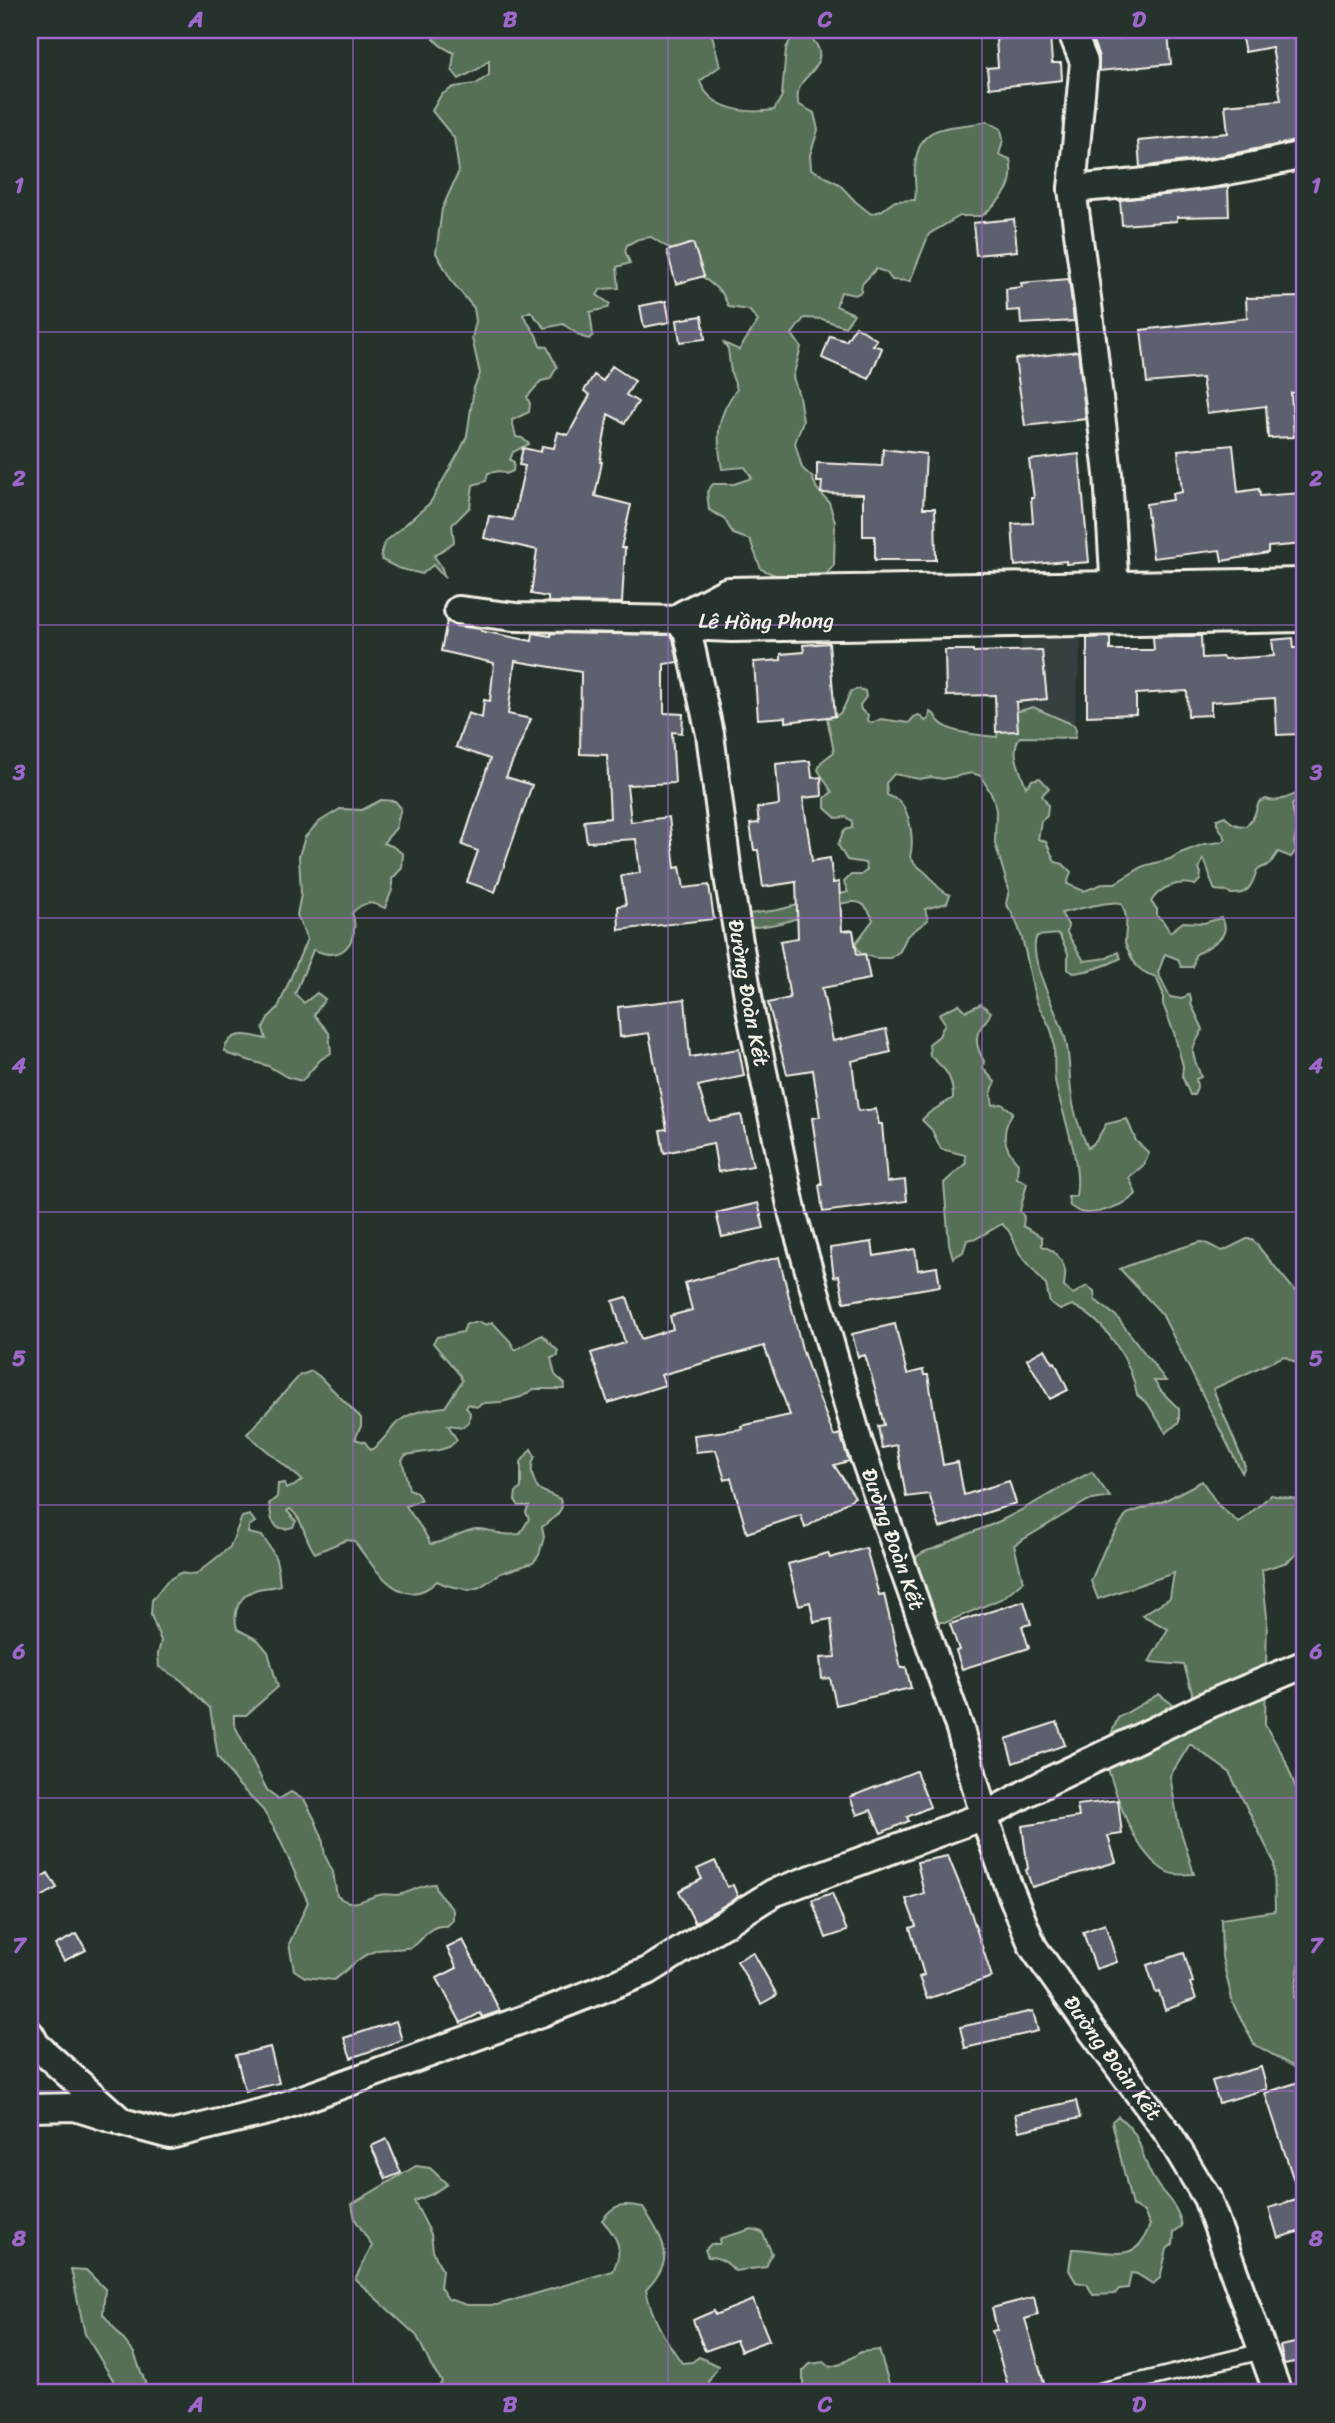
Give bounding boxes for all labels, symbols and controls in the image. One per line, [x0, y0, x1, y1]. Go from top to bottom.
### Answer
text: A [187, 0, 204, 40]
text: B [503, 0, 518, 40]
text: C [817, 0, 833, 40]
text: D [1132, 0, 1147, 40]
text: 1 [14, 165, 24, 206]
text: 1 [1311, 165, 1321, 206]
text: 2 [11, 458, 26, 499]
text: 2 [1308, 458, 1323, 499]
street label: Lê Hồng Phong [698, 601, 835, 641]
text: 3 [12, 752, 26, 793]
text: 3 [1309, 752, 1323, 793]
street label: Đường Đoàn Kết [717, 917, 780, 1070]
text: 4 [11, 1045, 27, 1086]
text: 4 [1308, 1045, 1324, 1086]
text: 5 [12, 1338, 26, 1379]
text: 5 [1309, 1338, 1323, 1379]
street label: Đường Đoàn Kết [850, 1463, 936, 1616]
text: 6 [11, 1631, 26, 1672]
text: 6 [1308, 1631, 1323, 1672]
text: 7 [12, 1925, 27, 1966]
text: 7 [1309, 1925, 1324, 1966]
street label: Đường Đoàn Kết [1053, 1987, 1172, 2129]
text: 8 [11, 2218, 26, 2259]
text: 8 [1308, 2218, 1323, 2259]
text: A [187, 2384, 204, 2423]
text: B [503, 2384, 518, 2423]
text: C [817, 2384, 833, 2423]
text: D [1132, 2384, 1147, 2423]

